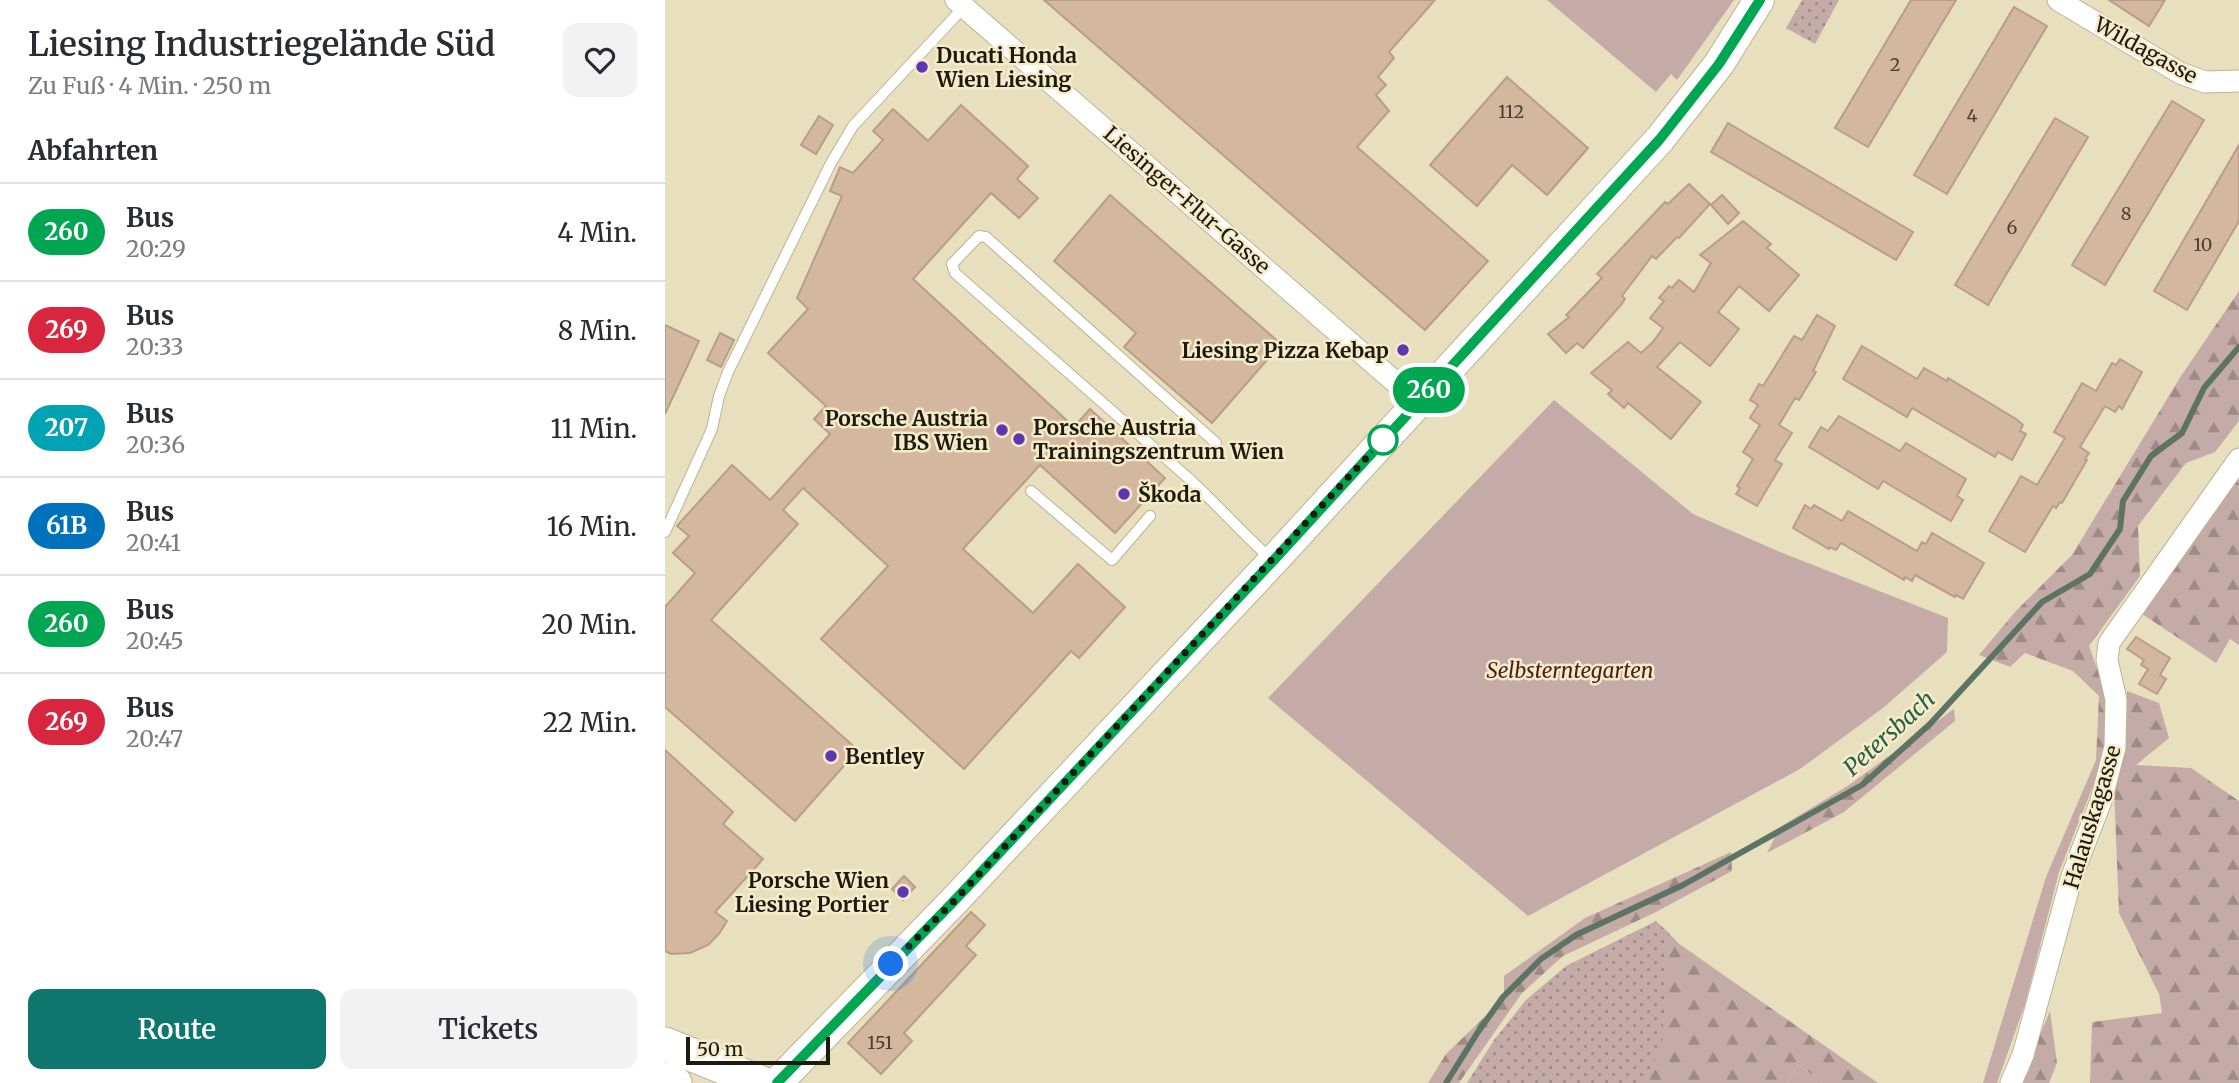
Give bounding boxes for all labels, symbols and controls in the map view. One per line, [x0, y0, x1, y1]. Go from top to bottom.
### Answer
street label: Wildagasse [2089, 10, 2202, 89]
button: heart [563, 23, 637, 97]
text: Liesing Industriegelände Süd [28, 24, 495, 65]
place label: Ducati Honda Wien Liesing [935, 42, 1077, 93]
house number: 2 [1890, 53, 1900, 76]
marker: Ducati Honda Wien Liesing [914, 59, 930, 75]
text: Zu Fuß · 4 Min. · 250 m [28, 71, 271, 100]
house number: 112 [1498, 100, 1524, 123]
house number: 4 [1966, 104, 1978, 127]
street label: Liesinger-Flur-Gasse [1098, 120, 1276, 280]
text: Abfahrten [28, 134, 158, 167]
text: Bus [126, 201, 174, 234]
house number: 8 [2121, 202, 2131, 225]
text: 260 [44, 216, 89, 247]
text: 4 Min. [557, 216, 637, 249]
house number: 6 [2007, 216, 2018, 239]
house number: 10 [2194, 233, 2212, 256]
text: 20:29 [126, 234, 186, 263]
text: Bus [126, 299, 174, 332]
text: 269 [45, 314, 88, 345]
text: 8 Min. [558, 314, 637, 347]
text: 20:33 [126, 332, 184, 361]
place label: Liesing Pizza Kebap [1182, 337, 1389, 364]
marker: Liesing Pizza Kebap [1395, 342, 1411, 358]
line badge: 260 [1389, 367, 1469, 413]
text: 260 [1407, 374, 1451, 405]
text: Bus [126, 397, 174, 430]
place label: Porsche Austria IBS Wien [825, 405, 988, 456]
text: 207 [45, 412, 88, 443]
text: 11 Min. [551, 412, 637, 445]
place label: Porsche Austria Trainingszentrum Wien [1033, 414, 1284, 465]
marker: Porsche Austria IBS Wien [994, 422, 1010, 438]
unlabelled marker [1368, 425, 1398, 455]
text: 20:36 [126, 430, 185, 459]
marker: Porsche Austria Trainingszentrum Wien [1011, 431, 1027, 447]
place label: Škoda [1138, 481, 1202, 508]
marker: Škoda [1116, 486, 1132, 502]
text: Bus [126, 495, 174, 528]
text: 61B [46, 510, 87, 541]
text: 16 Min. [547, 510, 637, 543]
text: 20:41 [126, 528, 181, 557]
text: Bus [126, 593, 174, 626]
text: 260 [44, 608, 89, 639]
text: 20 Min. [542, 608, 637, 641]
text: 20:45 [126, 626, 184, 655]
park label: Selbsterntegarten [1487, 657, 1653, 684]
water label: Petersbach [1837, 684, 1941, 782]
text: Bus [126, 691, 174, 724]
text: 269 [45, 706, 88, 737]
text: 22 Min. [543, 706, 637, 739]
text: 20:47 [126, 724, 183, 753]
street label: Halauskagasse [2057, 742, 2127, 892]
place label: Bentley [845, 743, 925, 770]
marker: Bentley [823, 748, 839, 764]
place label: Porsche Wien Liesing Portier [735, 867, 889, 918]
marker: Porsche Wien Liesing Portier [895, 884, 911, 900]
your location [873, 946, 908, 981]
button: Route [28, 989, 326, 1069]
button: Tickets [340, 989, 637, 1069]
house number: 151 [867, 1031, 893, 1054]
scale bar [686, 1034, 829, 1066]
text: 50 m [697, 1037, 743, 1061]

